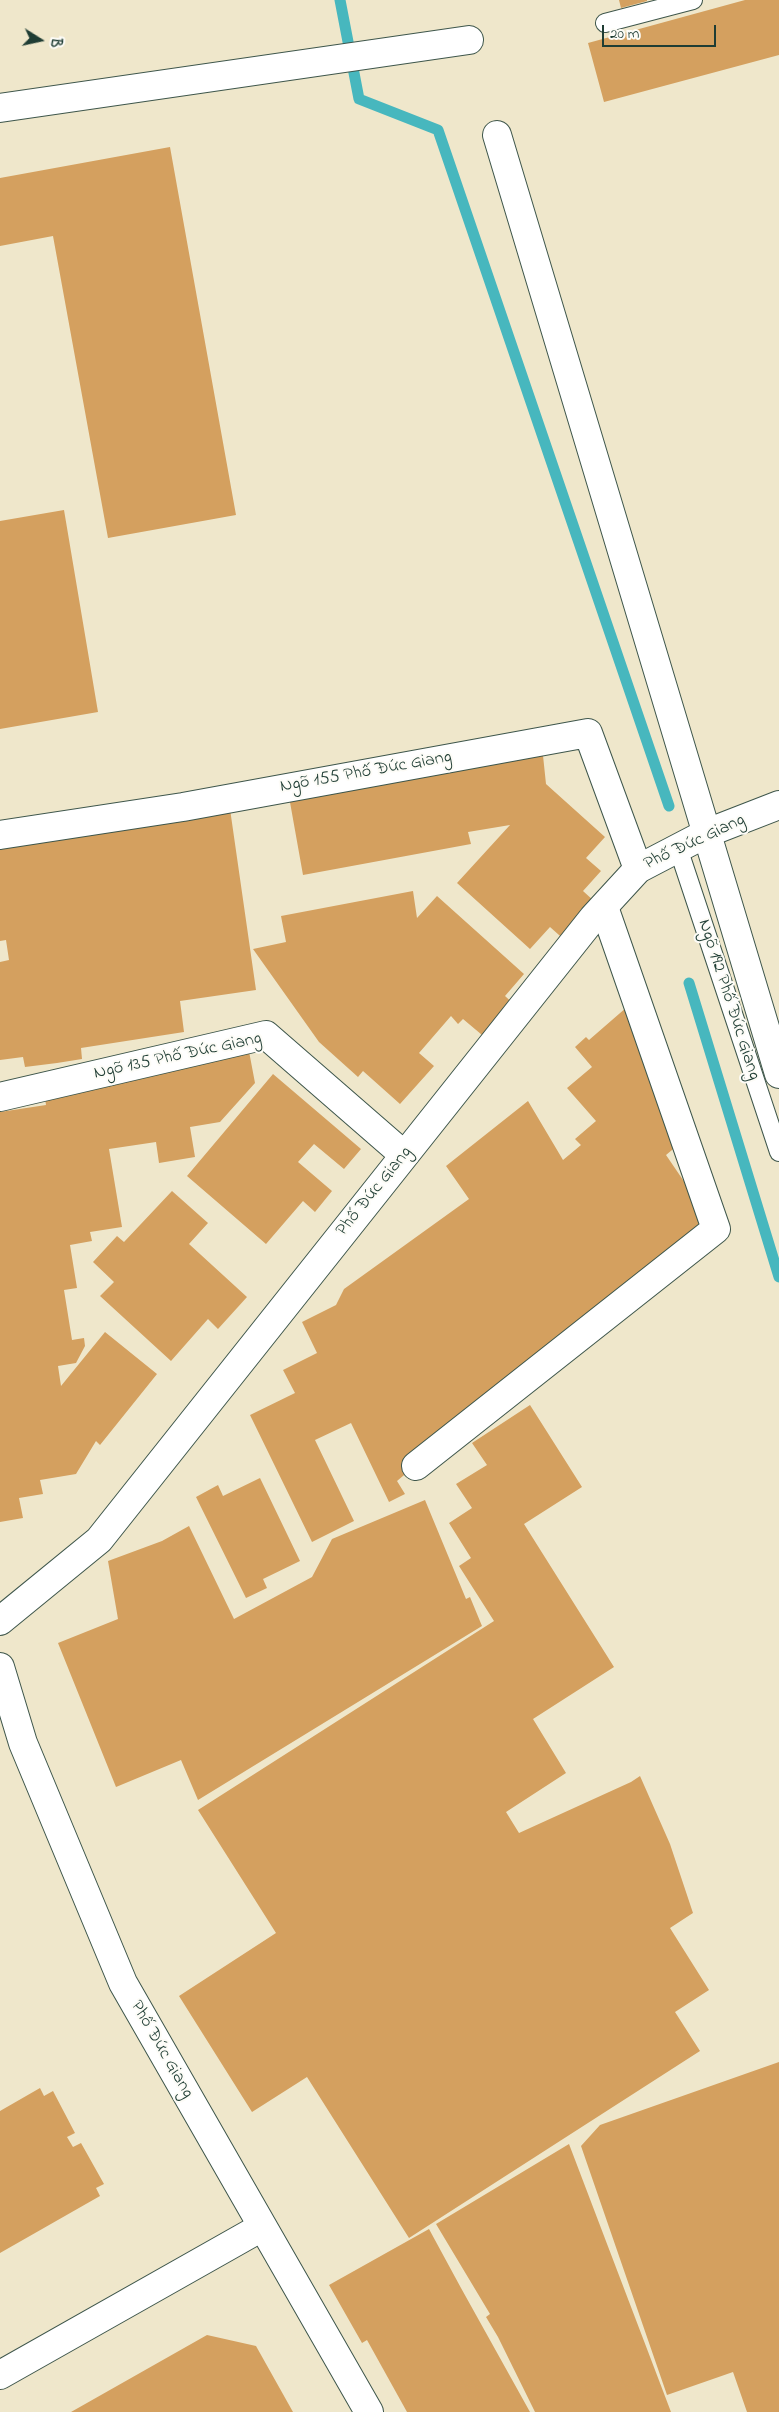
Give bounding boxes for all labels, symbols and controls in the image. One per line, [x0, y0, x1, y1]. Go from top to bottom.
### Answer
north arrow [15, 15, 65, 65]
scale bar [604, 15, 718, 47]
text: 20 m [610, 23, 639, 45]
text: B [44, 36, 66, 49]
street label: Ngõ 155 Phố Đức Giang [279, 747, 453, 799]
street label: Phố Đức Giang [641, 810, 749, 876]
street label: Ngõ 192 Phố Đức Giang [692, 917, 764, 1083]
street label: Ngõ 135 Phố Đức Giang [92, 1029, 264, 1085]
street label: Phố Đức Giang [332, 1143, 418, 1241]
street label: Phố Đức Giang [124, 1997, 198, 2103]

